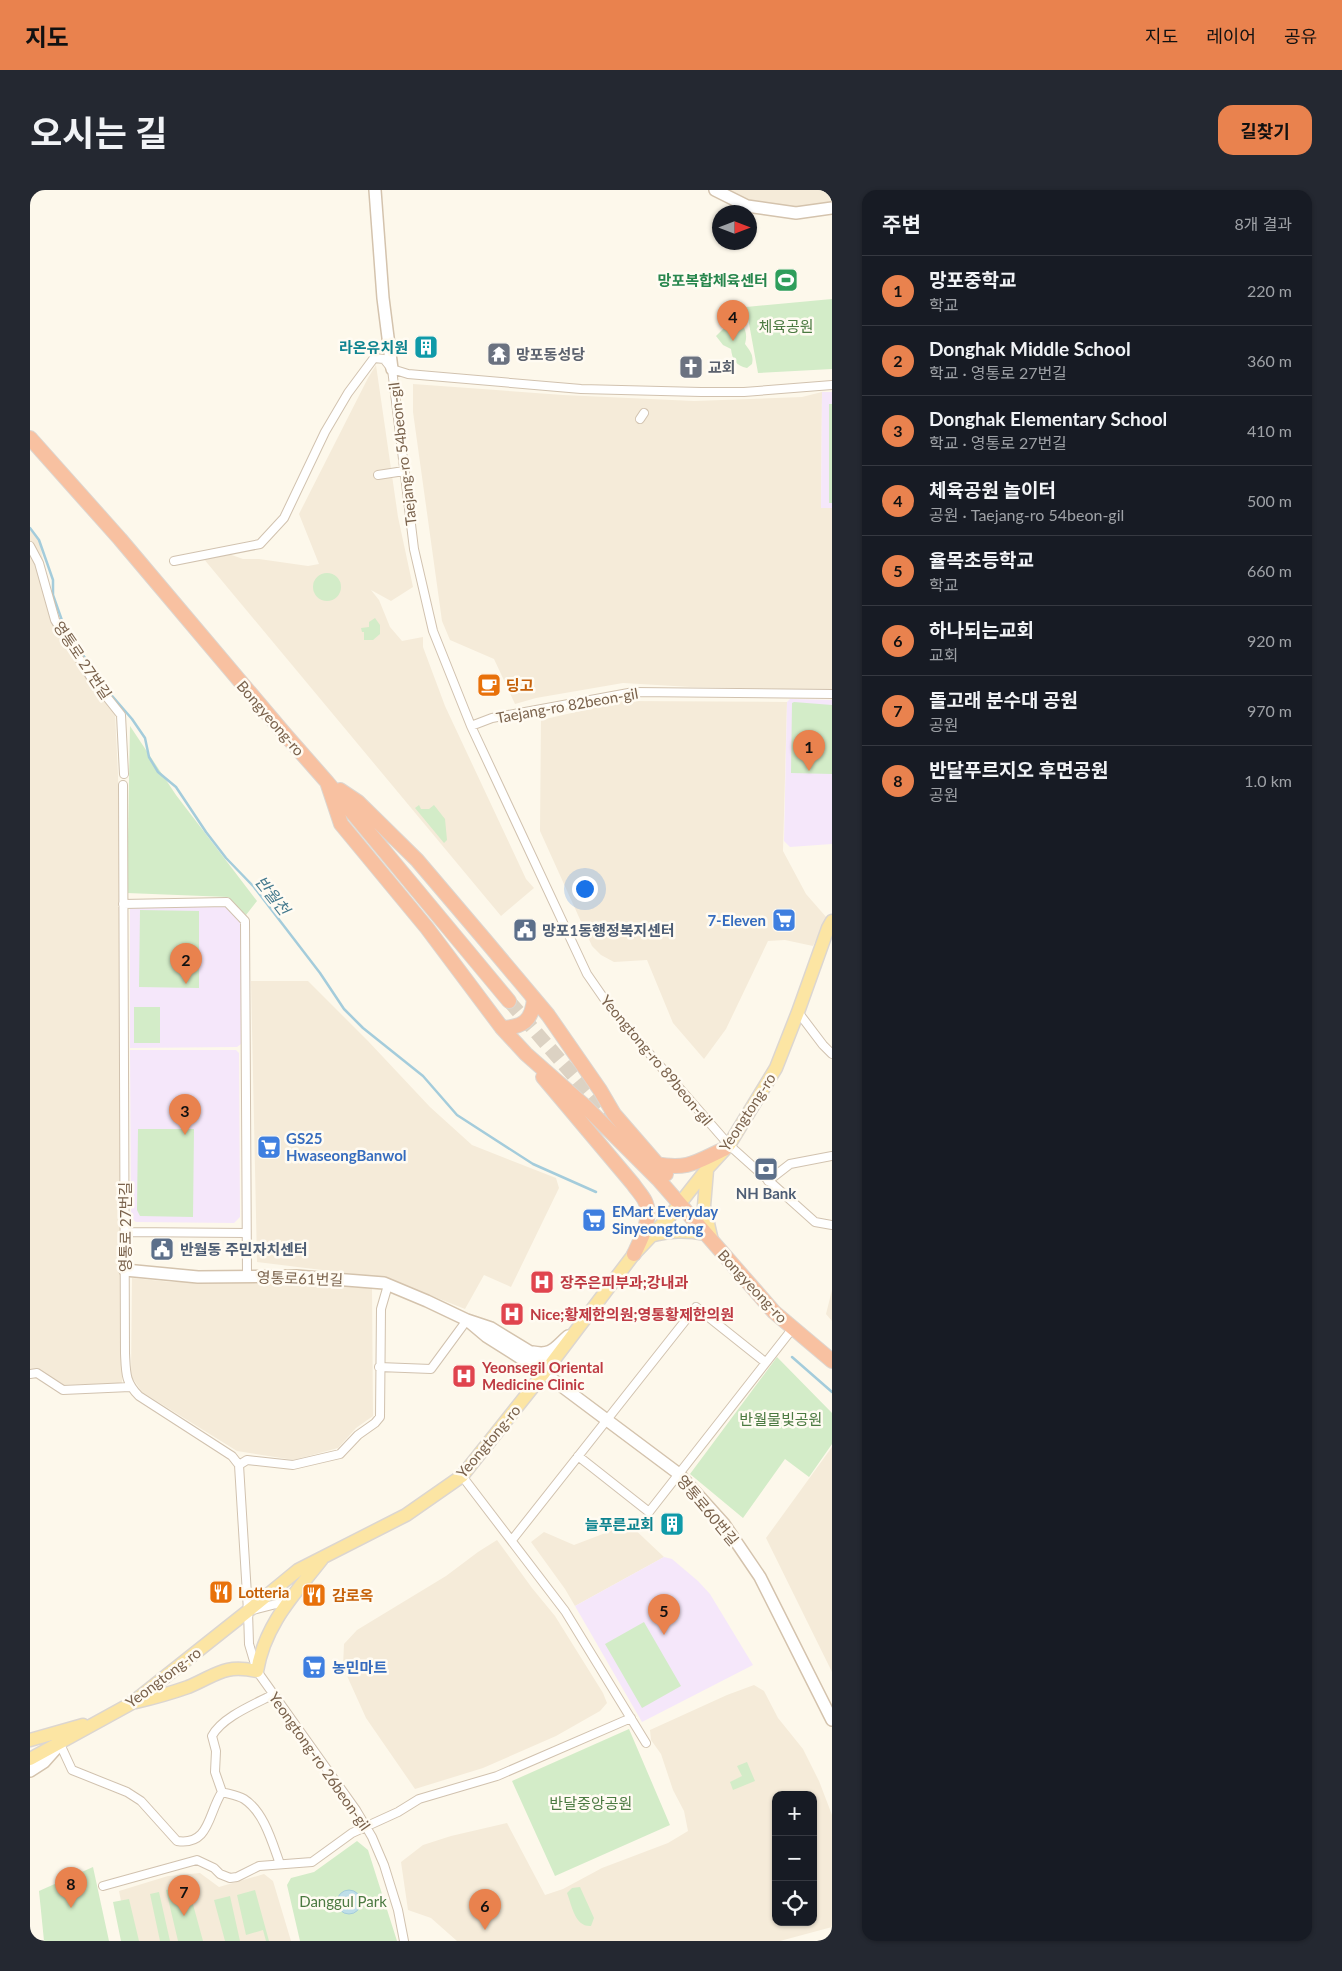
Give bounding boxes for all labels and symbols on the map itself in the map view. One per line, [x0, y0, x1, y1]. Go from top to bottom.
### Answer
north arrow [712, 205, 757, 250]
sports icon: 망포복합체육센터 [773, 267, 799, 293]
place label: 망포복합체육센터 [658, 271, 768, 289]
pin: 4 [717, 300, 749, 341]
park label: 체육공원 [758, 317, 814, 335]
building icon: 라온유치원 [413, 334, 439, 360]
place label: 라온유치원 [339, 338, 408, 356]
temple icon: 망포동성당 [486, 341, 512, 367]
place label: 망포동성당 [516, 345, 585, 363]
church icon: 교회 [678, 354, 704, 380]
place label: 교회 [708, 358, 736, 376]
street label: Taejang-ro 54beon-gil [384, 381, 420, 527]
street label: 영통로 27번길 [50, 618, 116, 702]
cafe icon: 딩고 [476, 672, 502, 698]
place label: 딩고 [506, 676, 534, 694]
street label: Bongyeong-ro [234, 677, 308, 759]
street label: Taejang-ro 82beon-gil [495, 684, 639, 726]
pin: 1 [793, 730, 825, 771]
water label: 반월천 [252, 872, 295, 920]
your location [572, 876, 598, 902]
supermarket icon: 7-Eleven [771, 907, 797, 933]
place label: 7-Eleven [707, 911, 766, 929]
public building icon: 망포1동행정복지센터 [512, 917, 538, 943]
place label: 망포1동행정복지센터 [542, 921, 675, 939]
pin: 2 [170, 943, 202, 984]
street label: Yeongtong-ro 89beon-gil [597, 991, 717, 1129]
street label: Yeongtong-ro [715, 1070, 779, 1154]
pin: 3 [169, 1094, 201, 1135]
place label: GS25 HwaseongBanwol [286, 1129, 407, 1164]
supermarket icon: GS25 HwaseongBanwol [256, 1134, 282, 1160]
bank icon: NH Bank [753, 1156, 779, 1182]
street label: 영통로 27번길 [116, 1182, 134, 1272]
place label: NH Bank [736, 1184, 797, 1202]
place label: EMart Everyday Sinyeongtong [612, 1202, 718, 1237]
supermarket icon: EMart Everyday Sinyeongtong [581, 1207, 607, 1233]
public building icon: 반월동 주민자치센터 [149, 1236, 175, 1262]
place label: 반월동 주민자치센터 [180, 1240, 308, 1258]
street label: Bongyeong-ro [714, 1246, 792, 1326]
street label: 영통로61번길 [257, 1267, 343, 1289]
hospital icon: 장주은피부과;강내과 [529, 1269, 555, 1295]
place label: 장주은피부과;강내과 [560, 1273, 688, 1291]
hospital icon: Nice;황제한의원;영통황제한의원 [499, 1301, 525, 1327]
place label: Nice;황제한의원;영통황제한의원 [530, 1305, 734, 1323]
place label: Yeonsegil Oriental Medicine Clinic [481, 1358, 604, 1393]
hospital icon: Yeonsegil Oriental Medicine Clinic [451, 1363, 477, 1389]
street label: Yeongtong-ro [452, 1401, 524, 1481]
park label: 반월물빛공원 [740, 1410, 822, 1428]
street label: 영통로60번길 [673, 1471, 743, 1549]
building icon: 늘푸른교회 [659, 1511, 685, 1537]
place label: 늘푸른교회 [585, 1515, 654, 1533]
restaurant icon: Lotteria [208, 1579, 234, 1605]
restaurant icon: 감로옥 [301, 1582, 327, 1608]
place label: Lotteria [238, 1583, 289, 1601]
place label: 감로옥 [332, 1586, 374, 1604]
pin: 5 [648, 1594, 680, 1635]
street label: Yeongtong-ro [122, 1643, 204, 1711]
supermarket icon: 농민마트 [301, 1654, 327, 1680]
place label: 농민마트 [332, 1658, 387, 1676]
street label: Yeongtong-ro 26beon-gil [265, 1688, 375, 1834]
park label: 반달중앙공원 [550, 1794, 632, 1812]
pin: 8 [55, 1867, 87, 1908]
pin: 7 [168, 1875, 200, 1916]
pin: 6 [469, 1889, 501, 1930]
park label: Danggul Park [299, 1892, 387, 1910]

